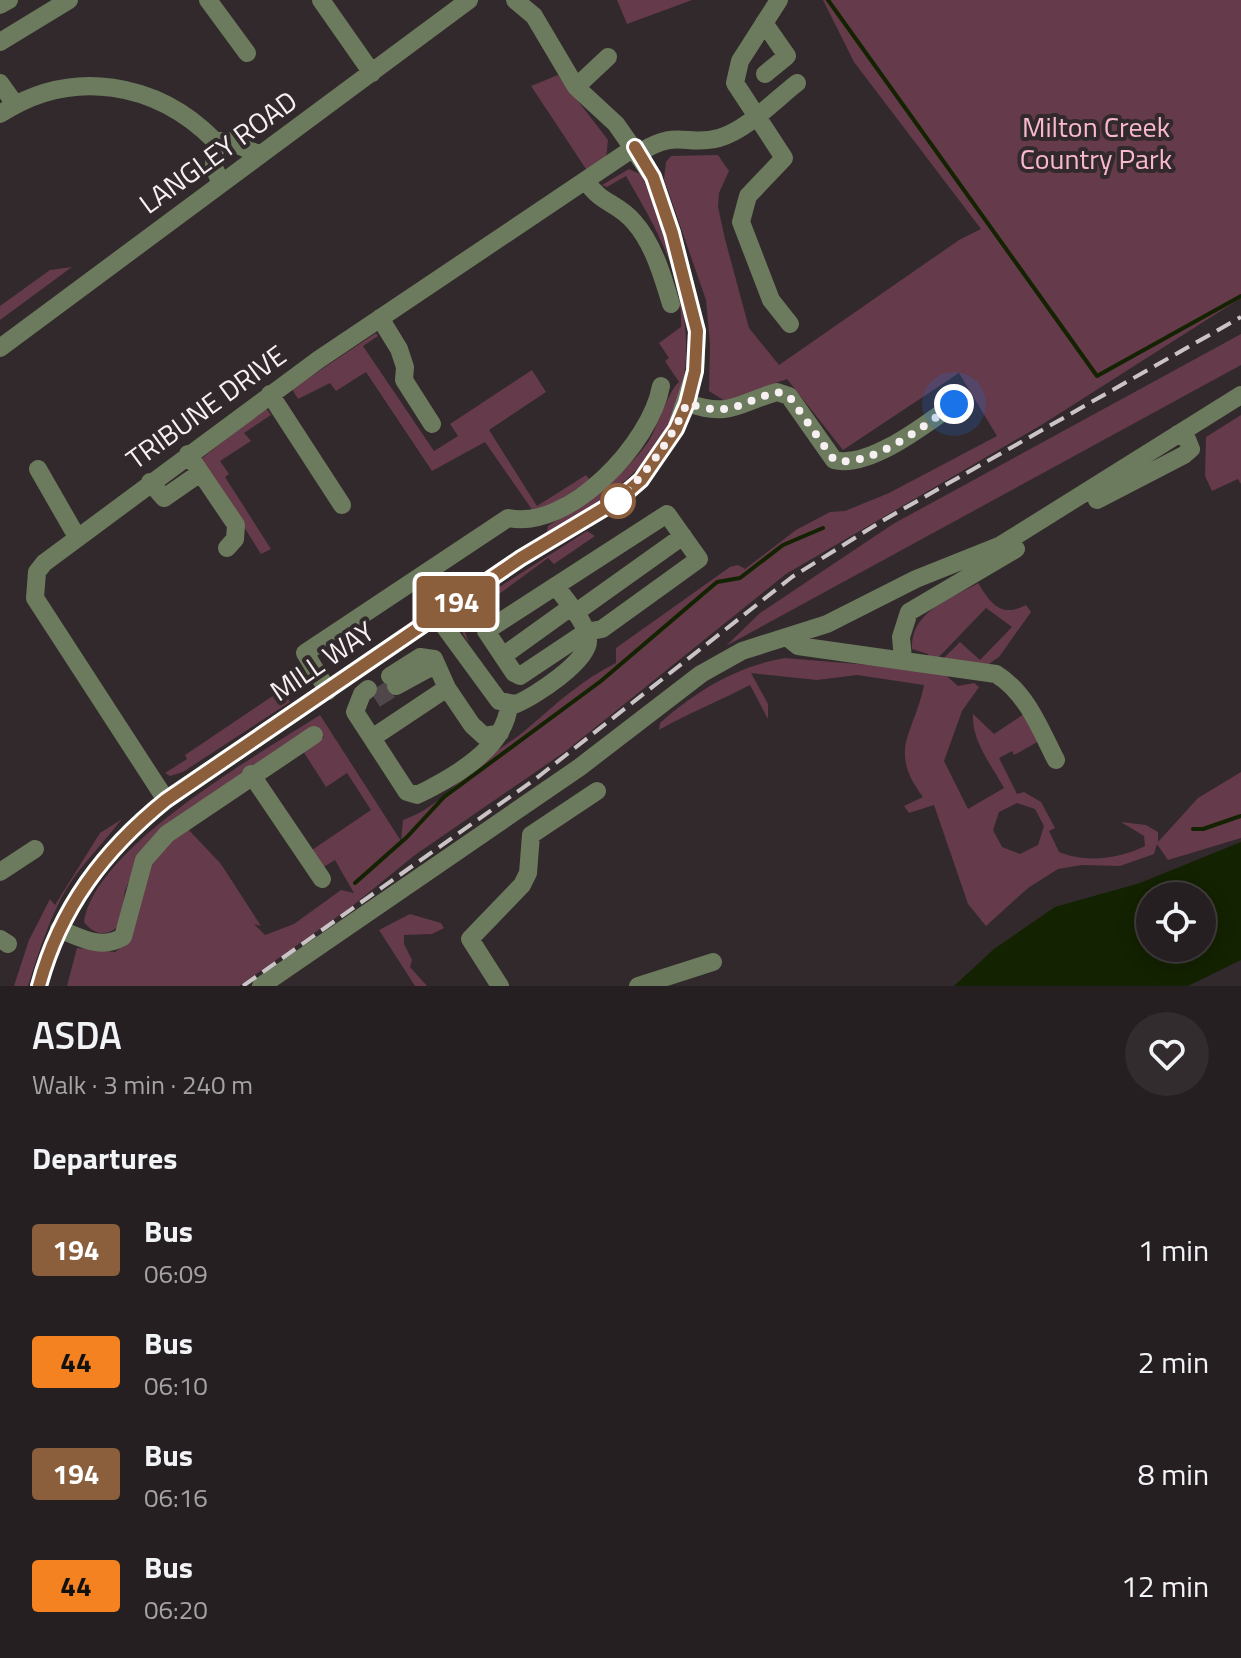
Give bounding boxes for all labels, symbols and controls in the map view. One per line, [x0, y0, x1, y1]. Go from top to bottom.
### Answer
street label: LANGLEY ROAD [130, 79, 306, 224]
park label: Milton Creek Country Park [1020, 105, 1172, 180]
street label: TRIBUNE DRIVE [117, 334, 295, 479]
your location [934, 384, 974, 424]
unlabelled marker [601, 484, 635, 518]
line badge: 194 [410, 576, 502, 628]
text: 194 [432, 580, 480, 623]
street label: MILL WAY [261, 610, 383, 711]
map controls [1136, 882, 1216, 962]
button: locate [1136, 882, 1216, 962]
text: ASDA [32, 1006, 122, 1064]
button: heart [1125, 1012, 1209, 1096]
text: Walk · 3 min · 240 m [32, 1065, 253, 1104]
text: Departures [32, 1135, 177, 1181]
text: Bus [144, 1208, 193, 1254]
text: 1 min [1138, 1227, 1209, 1273]
text: 194 [52, 1228, 100, 1271]
text: 06:09 [144, 1254, 208, 1293]
text: Bus [144, 1320, 193, 1366]
text: 2 min [1138, 1339, 1209, 1385]
text: 44 [60, 1340, 92, 1383]
text: 06:10 [144, 1366, 208, 1405]
text: Bus [144, 1432, 193, 1478]
text: 8 min [1138, 1451, 1209, 1497]
text: 194 [52, 1452, 100, 1495]
text: 06:16 [144, 1478, 208, 1517]
text: Bus [144, 1544, 193, 1590]
text: 12 min [1121, 1563, 1209, 1609]
text: 44 [60, 1564, 92, 1607]
text: 06:20 [144, 1590, 208, 1629]

